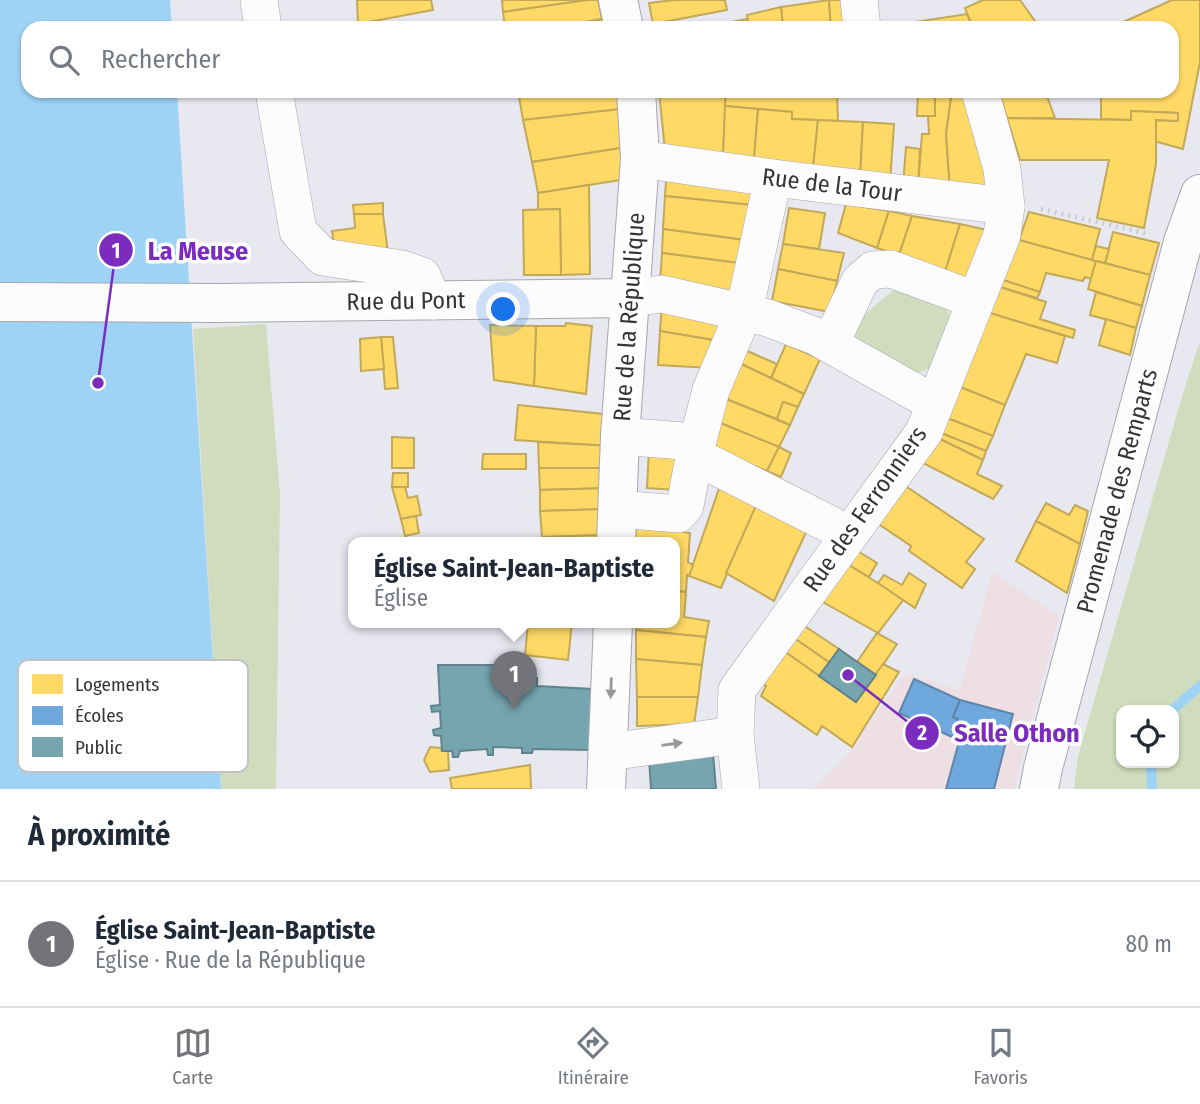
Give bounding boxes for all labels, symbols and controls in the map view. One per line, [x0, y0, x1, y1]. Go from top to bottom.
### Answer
search box [21, 21, 1179, 98]
icon: search [45, 41, 83, 79]
text: Rechercher [101, 44, 220, 75]
street label: Rue de la Tour [761, 163, 904, 208]
street label: Rue de la République [608, 212, 650, 422]
callout: La Meuse [99, 227, 262, 274]
text: La Meuse [148, 236, 248, 267]
text: 1 [112, 238, 120, 264]
street label: Rue du Pont [346, 286, 466, 316]
your location [486, 292, 520, 326]
street label: Promenade des Remparts [1071, 366, 1163, 616]
street label: Rue des Ferronniers [797, 421, 933, 597]
popup [348, 537, 680, 628]
text: Église Saint-Jean-Baptiste [374, 553, 654, 584]
text: Église [374, 584, 428, 612]
pin: 1 [491, 651, 537, 709]
legend [18, 660, 248, 772]
text: Logements [75, 673, 159, 696]
one-way arrow [605, 677, 616, 699]
text: Écoles [75, 704, 124, 727]
map controls [1116, 705, 1179, 768]
button: locate [1116, 705, 1179, 768]
callout: Salle Othon [905, 709, 1093, 756]
text: Salle Othon [954, 718, 1080, 749]
text: 2 [916, 720, 927, 746]
text: Public [75, 736, 122, 759]
one-way arrow [661, 738, 683, 749]
text: À proximité [28, 817, 170, 853]
text: Église Saint-Jean-Baptiste [95, 915, 375, 946]
text: 1 [46, 930, 56, 958]
text: 80 m [1125, 930, 1172, 958]
text: Église · Rue de la République [95, 946, 366, 974]
tab: Carte [172, 1024, 213, 1089]
tab: Itinéraire [558, 1024, 629, 1089]
tab: Favoris [973, 1024, 1028, 1089]

